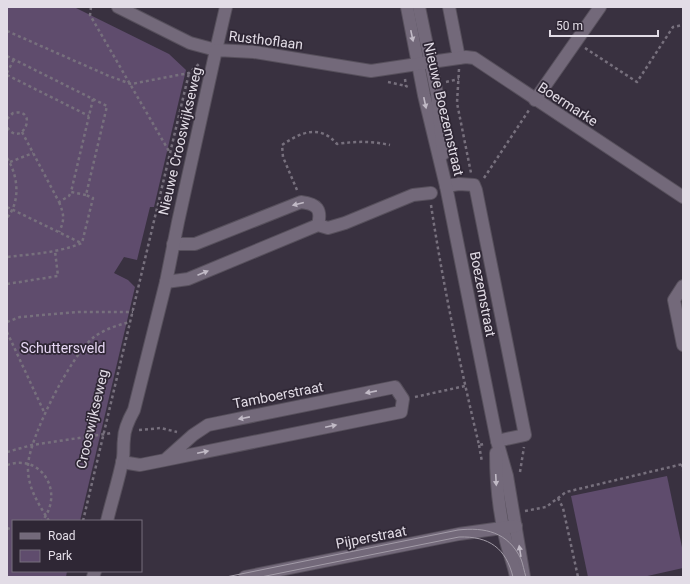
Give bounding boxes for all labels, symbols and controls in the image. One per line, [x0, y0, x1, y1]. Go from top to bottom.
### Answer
scale bar [550, 12, 658, 38]
text: 50 m [556, 19, 583, 33]
street label: Rusthoflaan [228, 28, 304, 52]
one-way arrow [410, 29, 416, 42]
street label: Nieuwe Boezemstraat [421, 41, 467, 178]
street label: Nieuwe Crooswijkseweg [155, 65, 205, 217]
street label: Boermarke [535, 79, 601, 129]
one-way arrow [423, 96, 429, 109]
one-way arrow [292, 202, 305, 208]
street label: Boezemstraat [467, 250, 499, 339]
one-way arrow [198, 270, 209, 276]
park label: Schuttersveld [20, 340, 106, 356]
street label: Crooswijkseweg [73, 368, 111, 470]
street label: Tamboerstraat [232, 378, 325, 412]
one-way arrow [365, 389, 377, 395]
one-way arrow [238, 415, 250, 421]
one-way arrow [325, 423, 337, 429]
one-way arrow [197, 449, 210, 455]
one-way arrow [493, 474, 500, 486]
legend [12, 520, 142, 572]
street label: Pijperstraat [334, 522, 408, 552]
text: Road [48, 529, 76, 543]
one-way arrow [517, 545, 523, 557]
text: Park [48, 549, 73, 563]

